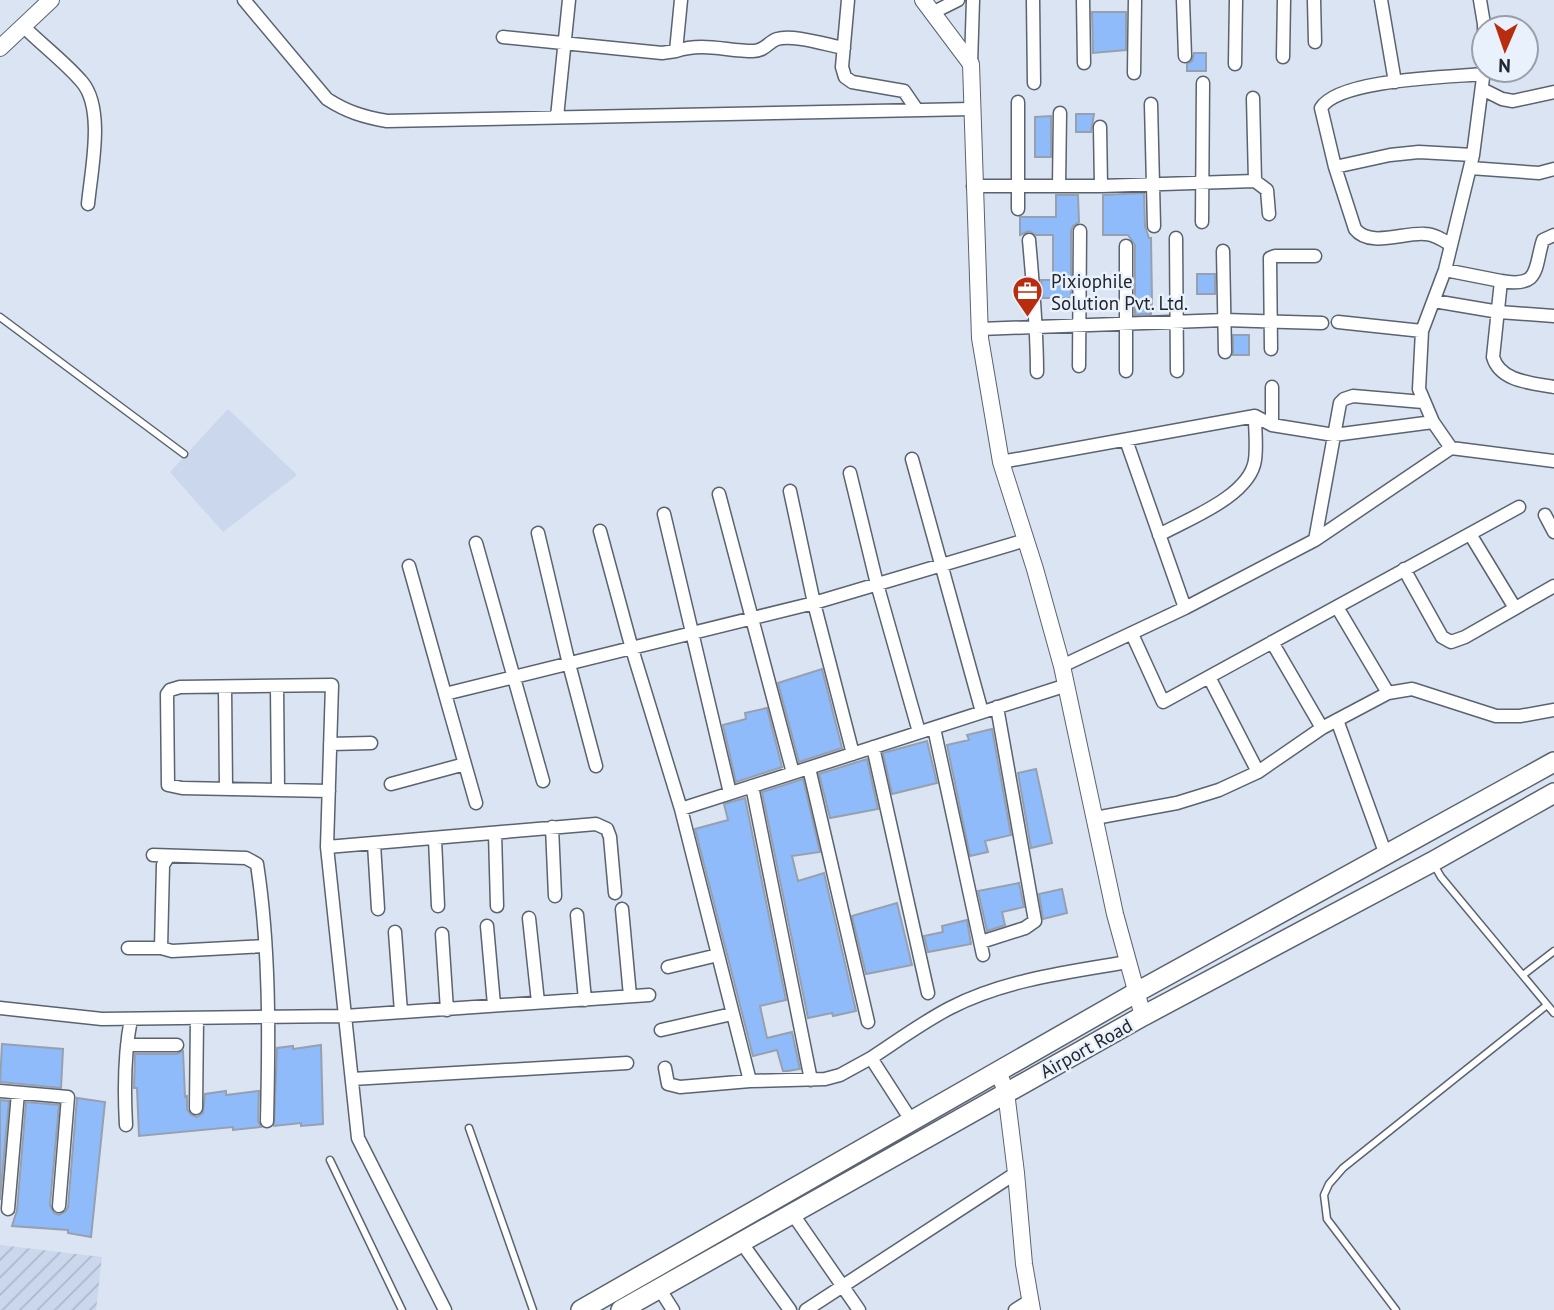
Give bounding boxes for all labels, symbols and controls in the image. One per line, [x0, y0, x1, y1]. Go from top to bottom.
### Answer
north arrow [1470, 14, 1540, 84]
text: N [1498, 54, 1511, 78]
place label: Pixiophile Solution Pvt. Ltd. [1051, 269, 1188, 315]
office icon: Pixiophile Solution Pvt. Ltd. [1011, 275, 1045, 319]
street label: Airport Road [1036, 1013, 1136, 1083]

